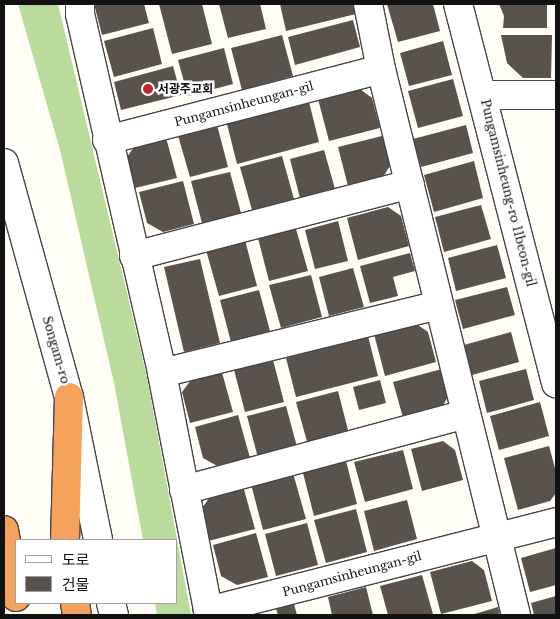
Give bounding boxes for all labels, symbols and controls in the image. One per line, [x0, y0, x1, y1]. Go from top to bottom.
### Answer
street label: Pungamsinheungan-gil [173, 78, 315, 130]
place label: 서광주교회 [158, 82, 213, 96]
marker: 서광주교회 [142, 83, 154, 95]
street label: Pungamsinheung-ro 11beon-gil [478, 98, 538, 288]
street label: Songam-ro [39, 315, 73, 385]
legend [15, 539, 178, 604]
street label: Pungamsinheungan-gil [281, 548, 423, 600]
text: 도로 [62, 550, 90, 569]
text: 건물 [62, 575, 90, 594]

